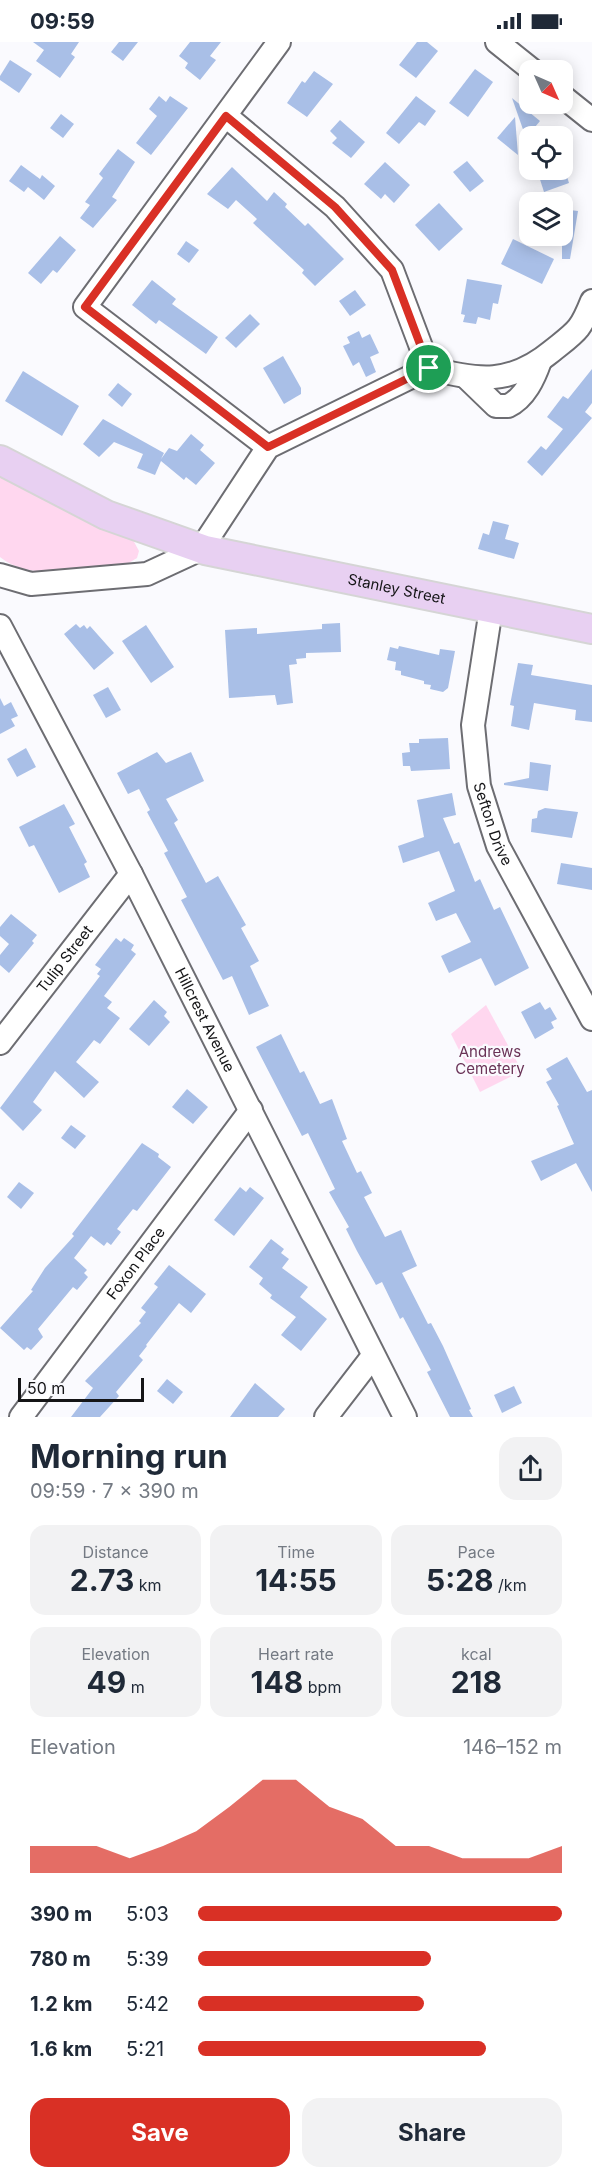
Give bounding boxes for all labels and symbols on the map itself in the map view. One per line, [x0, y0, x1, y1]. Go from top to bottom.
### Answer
north arrow [519, 60, 573, 114]
pin [403, 342, 454, 393]
street label: Stanley Street [346, 569, 447, 608]
street label: Sefton Drive [469, 780, 517, 869]
street label: Tulip Street [32, 921, 97, 997]
street label: Hillcrest Avenue [171, 964, 239, 1075]
park label: Andrews Cemetery [455, 1042, 525, 1078]
street label: Foxon Place [102, 1223, 169, 1303]
scale bar [18, 1375, 144, 1402]

